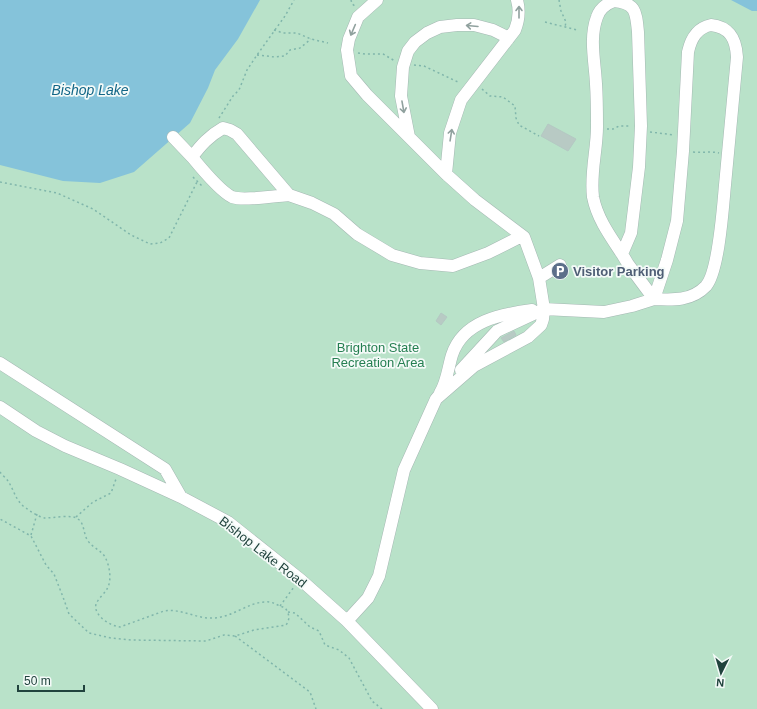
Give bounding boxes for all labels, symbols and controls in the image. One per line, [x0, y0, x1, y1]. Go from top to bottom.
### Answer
one-way arrow [515, 6, 523, 19]
one-way arrow [466, 22, 479, 29]
one-way arrow [349, 24, 356, 36]
water label: Bishop Lake [51, 82, 129, 98]
one-way arrow [400, 100, 408, 113]
one-way arrow [447, 129, 455, 142]
parking icon: Visitor Parking [550, 261, 570, 281]
place label: Visitor Parking [573, 264, 665, 279]
park label: Brighton State Recreation Area [331, 340, 425, 370]
street label: Bishop Lake Road [217, 513, 309, 591]
north arrow [701, 653, 741, 693]
scale bar [18, 667, 84, 693]
text: 50 m [24, 674, 51, 688]
text: N [716, 677, 725, 689]

